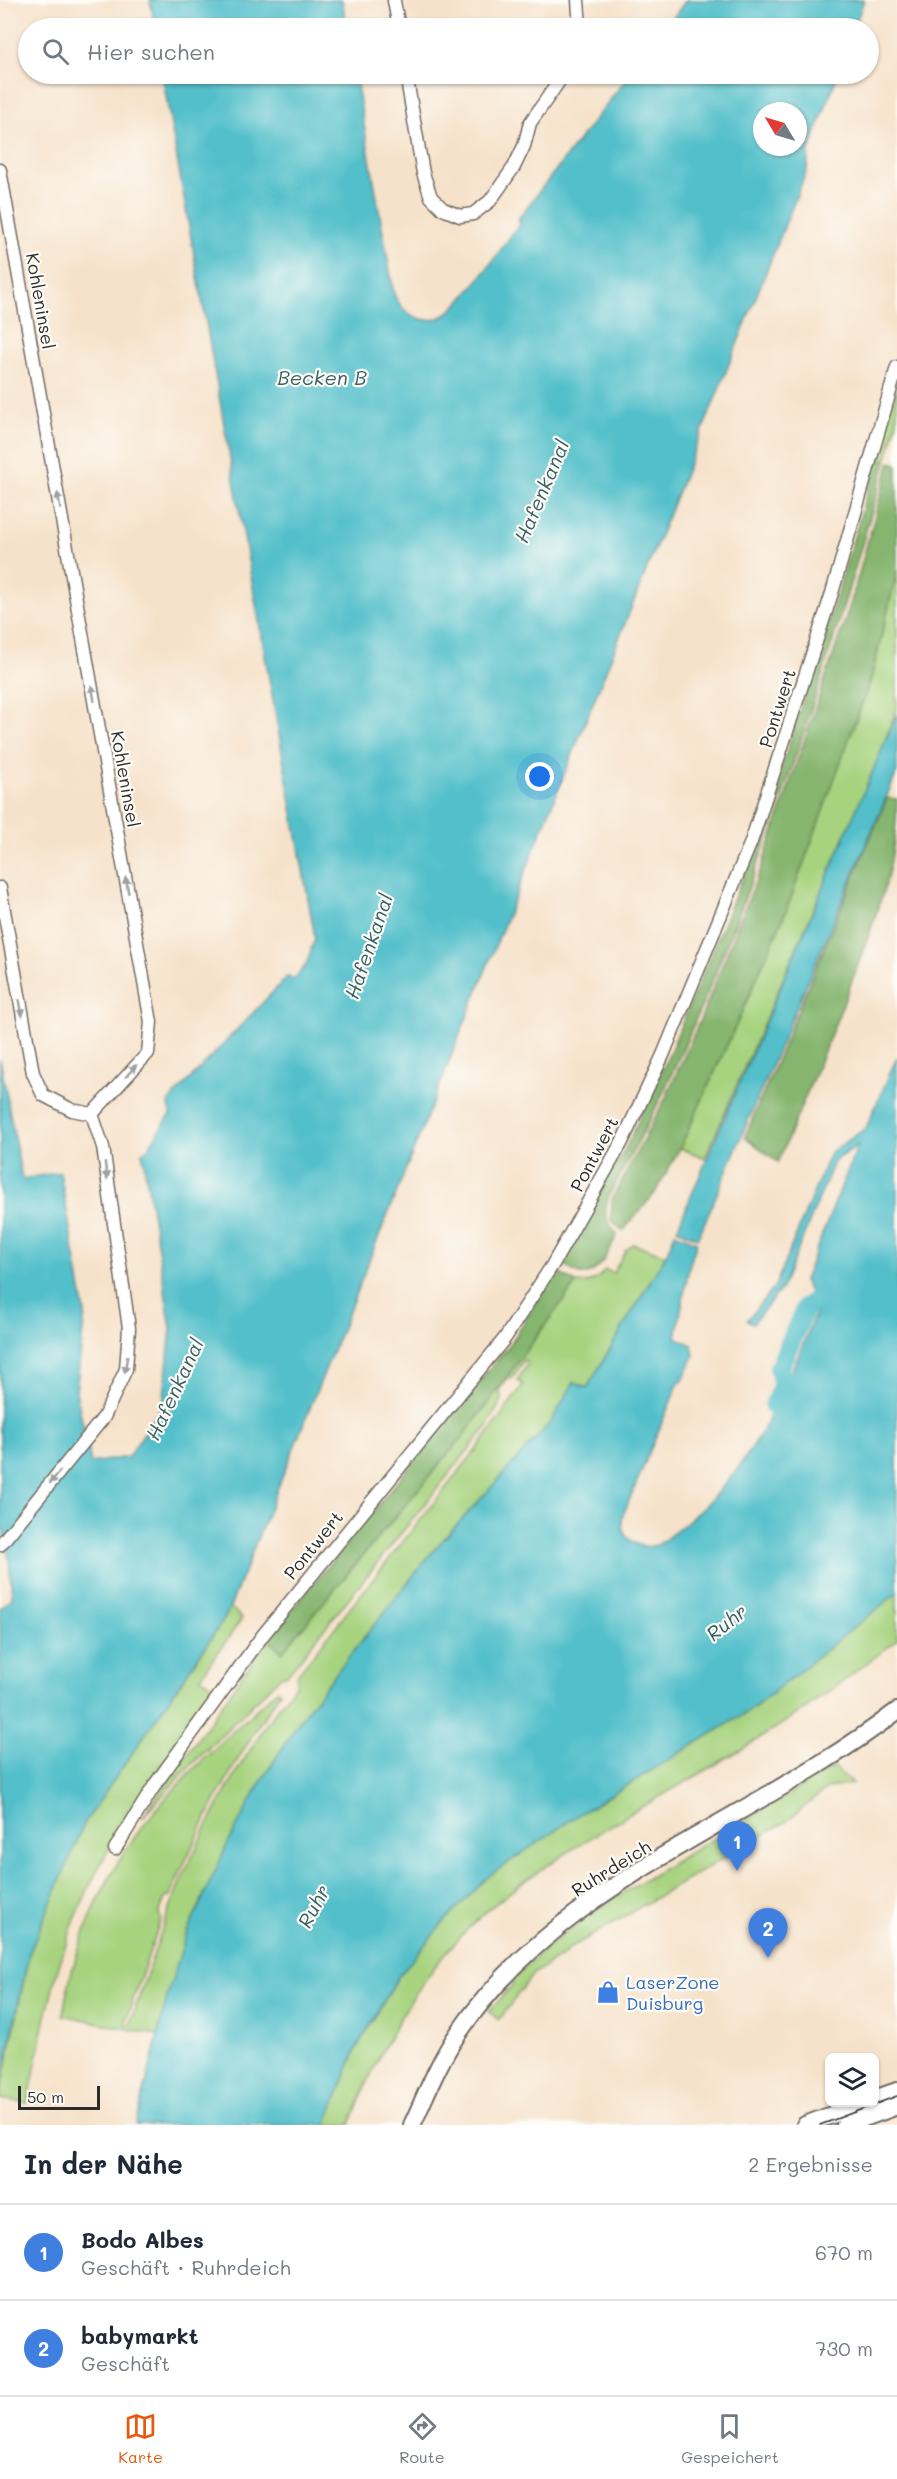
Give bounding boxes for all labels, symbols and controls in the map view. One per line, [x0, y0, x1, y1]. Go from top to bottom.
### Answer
search box [18, 18, 879, 84]
icon: search [39, 35, 72, 68]
text: Hier suchen [87, 37, 215, 66]
north arrow [753, 102, 807, 156]
street label: Kohleninsel [21, 251, 61, 351]
water label: Becken B [277, 364, 367, 390]
water label: Hafenkanal [508, 435, 574, 547]
one-way arrow [54, 491, 63, 510]
street label: Pontwert [753, 665, 801, 751]
one-way arrow [88, 683, 97, 702]
street label: Kohleninsel [106, 729, 146, 829]
your location [525, 762, 554, 791]
one-way arrow [122, 875, 131, 894]
water label: Hafenkanal [338, 890, 398, 1002]
one-way arrow [17, 999, 26, 1018]
one-way arrow [125, 1063, 138, 1079]
street label: Pontwert [564, 1112, 624, 1196]
one-way arrow [102, 1161, 111, 1180]
water label: Hafenkanal [139, 1334, 209, 1444]
one-way arrow [121, 1355, 130, 1374]
one-way arrow [49, 1469, 62, 1484]
street label: Pontwert [278, 1506, 348, 1584]
water label: Ruhr [700, 1598, 752, 1646]
pin: 1 [718, 1822, 756, 1871]
street label: Ruhrdeich [567, 1834, 655, 1902]
water label: Ruhr [291, 1880, 335, 1932]
pin: 2 [748, 1908, 788, 1958]
place label: LaserZone Duisburg [626, 1970, 720, 2015]
shop icon: LaserZone Duisburg [595, 1979, 621, 2005]
map controls [825, 2053, 879, 2107]
button: layers [825, 2053, 879, 2107]
scale bar [18, 2083, 100, 2110]
text: 50 m [27, 2086, 64, 2107]
text: In der Nähe [24, 2147, 183, 2181]
text: 2 Ergebnisse [748, 2151, 873, 2177]
text: Bodo Albes [81, 2225, 204, 2254]
text: 1 [39, 2239, 48, 2265]
text: 670 m [815, 2239, 873, 2265]
text: Geschäft · Ruhrdeich [81, 2254, 291, 2280]
text: babymarkt [81, 2321, 198, 2350]
text: 2 [38, 2335, 49, 2361]
text: 730 m [815, 2335, 873, 2361]
text: Geschäft [81, 2350, 170, 2376]
tab: Karte [118, 2410, 163, 2467]
tab: Route [399, 2410, 445, 2467]
tab: Gespeichert [681, 2410, 779, 2467]

